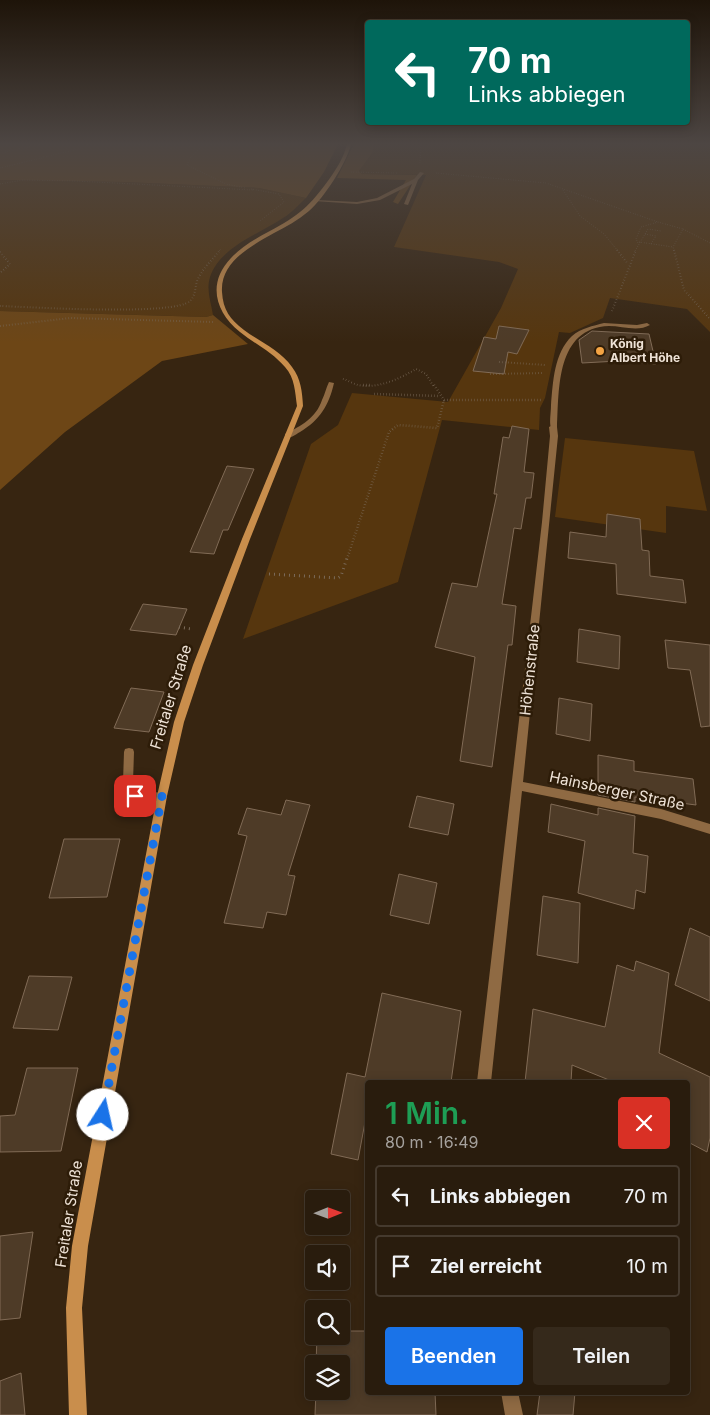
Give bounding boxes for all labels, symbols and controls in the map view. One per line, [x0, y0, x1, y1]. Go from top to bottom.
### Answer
text: 70 m [468, 39, 552, 81]
icon: left [385, 40, 450, 105]
text: Links abbiegen [468, 81, 625, 107]
place label: König Albert Höhe [610, 336, 680, 365]
marker: König Albert Höhe [594, 345, 606, 357]
street label: Höhenstraße [515, 623, 544, 716]
street label: Freitaler Straße [146, 642, 195, 751]
street label: Hainsberger Straße [548, 767, 686, 814]
pin [114, 775, 156, 817]
icon: arrive [121, 782, 149, 810]
position arrow [76, 1088, 128, 1140]
text: 1 Min. [385, 1095, 469, 1131]
button: close [618, 1097, 670, 1149]
text: 80 m · 16:49 [385, 1132, 478, 1152]
street label: Freitaler Straße [51, 1159, 86, 1269]
icon: left [387, 1182, 415, 1210]
text: Links abbiegen [430, 1185, 571, 1208]
text: 70 m [624, 1185, 668, 1208]
north arrow [305, 1190, 350, 1235]
map controls [305, 1190, 350, 1400]
button: sound [305, 1245, 350, 1290]
icon: arrive [387, 1252, 415, 1280]
text: Ziel erreicht [430, 1255, 542, 1278]
text: 10 m [626, 1255, 668, 1278]
button: search [305, 1300, 350, 1345]
button: Beenden [385, 1327, 523, 1385]
button: Teilen [533, 1327, 670, 1385]
button: layers [305, 1355, 350, 1400]

